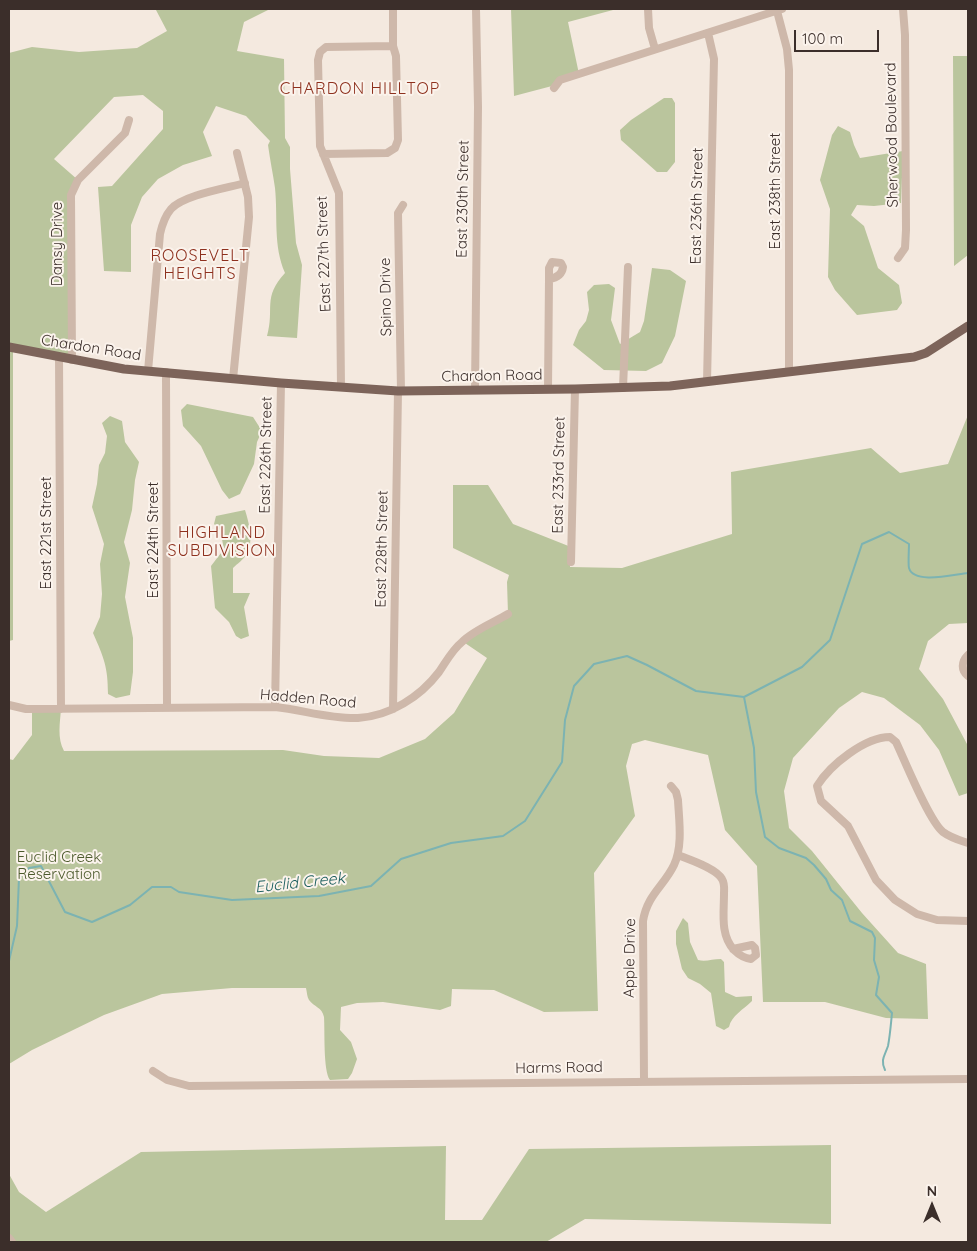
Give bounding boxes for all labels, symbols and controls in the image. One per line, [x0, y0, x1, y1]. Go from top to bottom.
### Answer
scale bar [797, 20, 882, 52]
text: 100 m [802, 29, 843, 48]
street label: Sherwood Boulevard [882, 62, 902, 208]
district label: CHARDON HILLTOP [278, 79, 442, 99]
street label: East 238th Street [766, 133, 784, 249]
street label: East 230th Street [453, 140, 473, 258]
street label: East 236th Street [687, 147, 707, 265]
street label: East 227th Street [313, 195, 335, 313]
street label: Dansy Drive [48, 202, 66, 286]
district label: ROOSEVELT HEIGHTS [149, 246, 251, 284]
street label: Spino Drive [376, 258, 396, 336]
street label: Chardon Road [40, 331, 142, 365]
street label: Chardon Road [441, 366, 543, 386]
street label: East 226th Street [256, 396, 276, 514]
street label: East 233rd Street [549, 416, 569, 534]
street label: East 221st Street [37, 476, 55, 590]
street label: East 224th Street [144, 482, 162, 598]
street label: East 228th Street [372, 490, 392, 608]
district label: HIGHLAND SUBDIVISION [166, 523, 278, 561]
street label: Hadden Road [259, 686, 357, 712]
park label: Euclid Creek Reservation [17, 848, 101, 883]
water label: Euclid Creek [254, 869, 346, 897]
street label: Apple Drive [620, 918, 640, 998]
street label: Harms Road [515, 1058, 603, 1078]
north arrow [907, 1181, 957, 1231]
text: N [927, 1182, 937, 1200]

